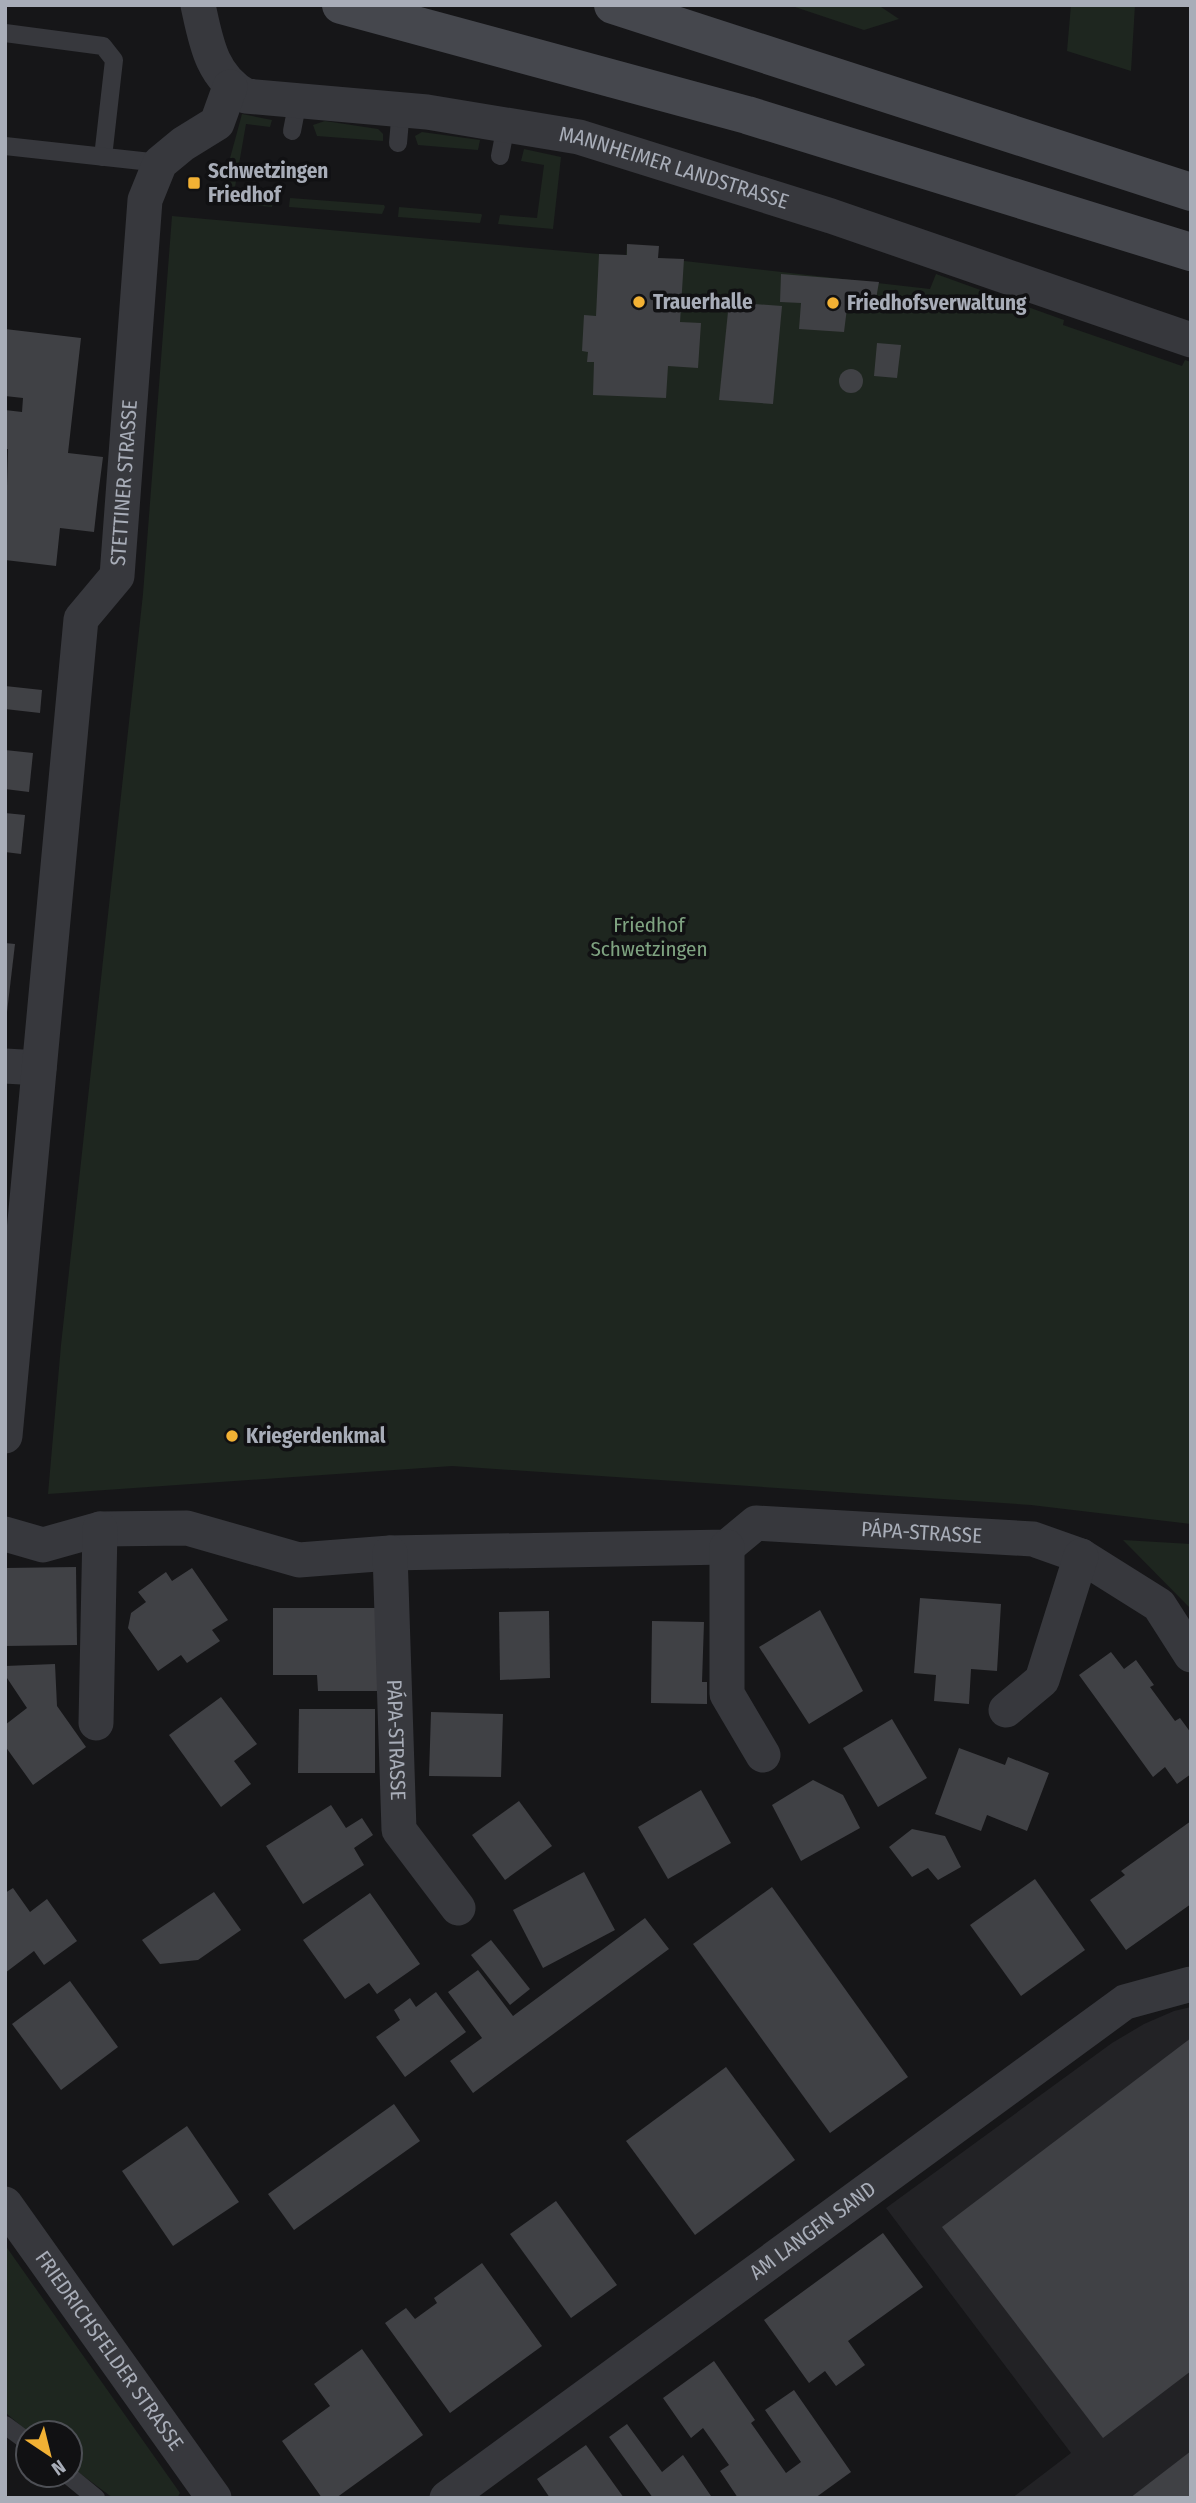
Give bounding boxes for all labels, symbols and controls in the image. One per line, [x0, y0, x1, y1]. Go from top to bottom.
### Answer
street label: MANNHEIMER LANDSTRASSE [557, 121, 792, 215]
place label: Schwetzingen Friedhof [208, 158, 328, 208]
marker: Schwetzingen Friedhof [186, 175, 202, 191]
place label: Trauerhalle [653, 289, 753, 315]
place label: Friedhofsverwaltung [847, 290, 1027, 316]
marker: Trauerhalle [631, 294, 647, 310]
marker: Friedhofsverwaltung [825, 295, 841, 311]
street label: STETTINER STRASSE [105, 399, 143, 567]
park label: Friedhof Schwetzingen [590, 912, 708, 962]
place label: Kriegerdenkmal [246, 1423, 386, 1449]
marker: Kriegerdenkmal [224, 1428, 240, 1444]
street label: PÁPA-STRASSE [860, 1516, 983, 1549]
street label: PÁPA-STRASSE [381, 1679, 411, 1801]
street label: AM LANGEN SAND [744, 2176, 881, 2285]
street label: FRIEDRICHSFELDER STRASSE [30, 2246, 189, 2456]
north arrow [14, 2419, 84, 2489]
text: N [47, 2455, 70, 2480]

